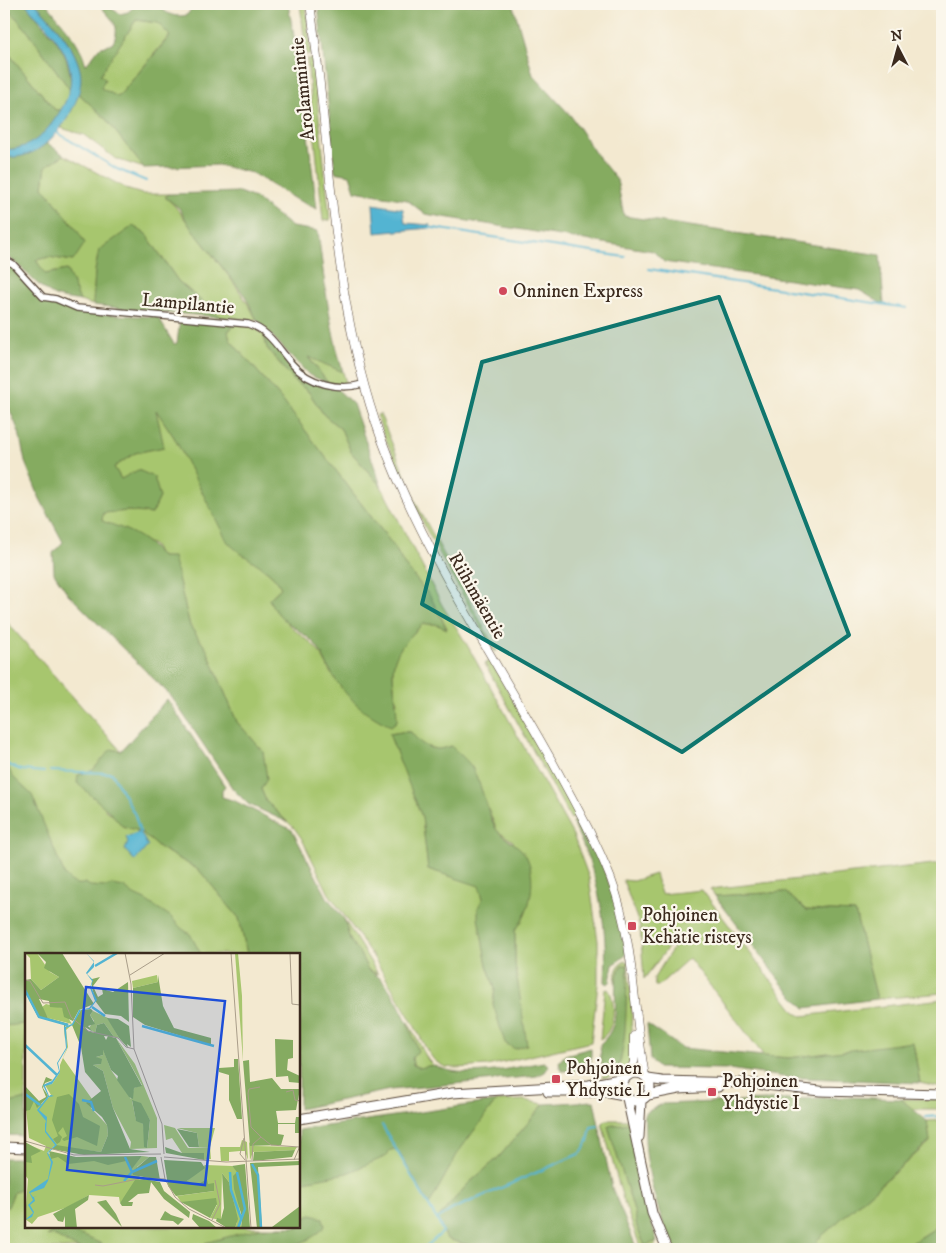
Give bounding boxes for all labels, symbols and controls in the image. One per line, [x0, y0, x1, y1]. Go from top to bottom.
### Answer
north arrow [874, 22, 924, 72]
text: N [890, 26, 904, 46]
street label: Arolammintie [286, 36, 320, 142]
place label: Onninen Express [513, 280, 643, 303]
marker: Onninen Express [497, 285, 509, 297]
street label: Lampilantie [141, 288, 235, 320]
street label: Riihimäentie [443, 549, 511, 644]
place label: Pohjoinen Kehätie risteys [642, 904, 752, 949]
marker: Pohjoinen Kehätie risteys [626, 920, 638, 932]
inset map [25, 953, 300, 1228]
place label: Pohjoinen Yhdystie L [566, 1057, 650, 1102]
place label: Pohjoinen Yhdystie I [722, 1070, 800, 1115]
marker: Pohjoinen Yhdystie L [550, 1073, 562, 1085]
marker: Pohjoinen Yhdystie I [706, 1086, 718, 1098]

